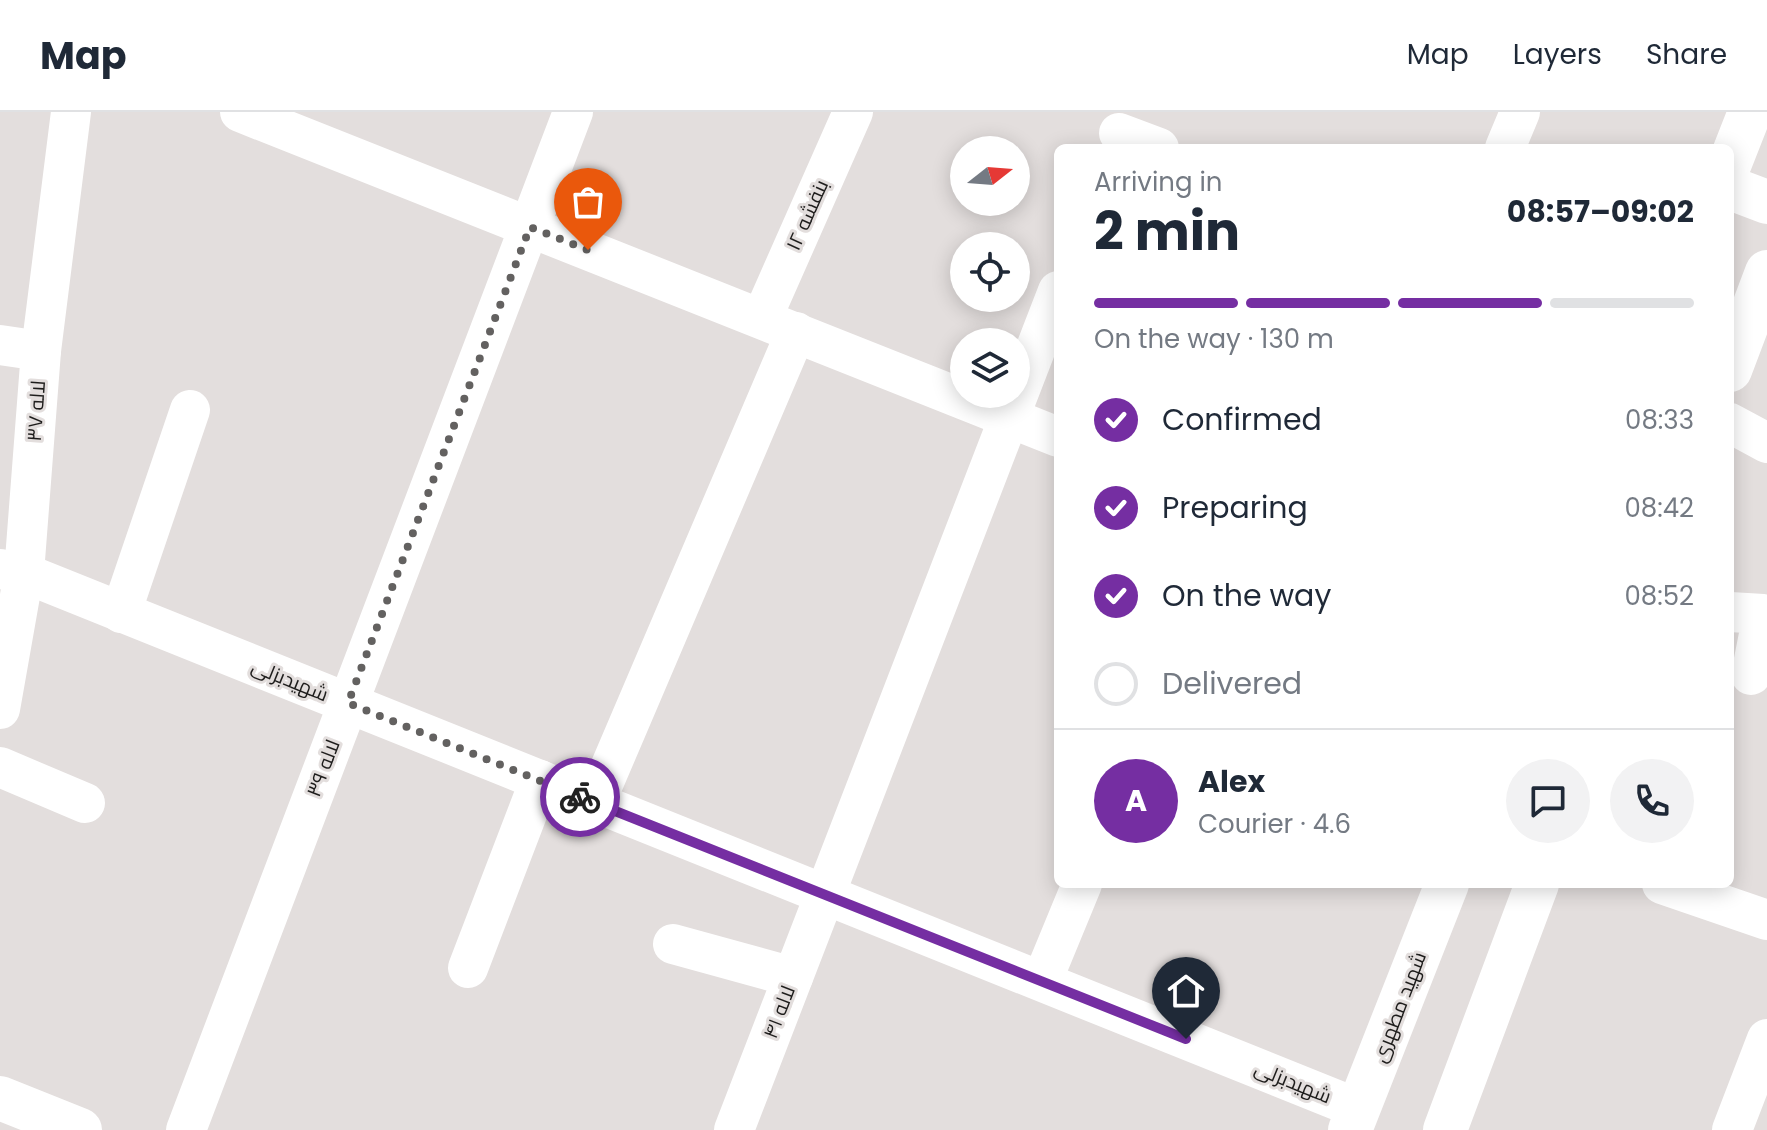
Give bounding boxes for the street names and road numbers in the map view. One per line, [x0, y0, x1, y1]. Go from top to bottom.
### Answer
street label: بنفشه ۱۲ [779, 175, 835, 255]
street label: لاله ۳۷ [20, 379, 52, 443]
street label: شهیدبزلی [247, 652, 333, 708]
street label: لاله ۳۹ [299, 735, 347, 801]
street label: شهید مطهری [1365, 948, 1433, 1066]
street label: لاله ۴۱ [756, 981, 802, 1043]
street label: شهیدبزلی [1250, 1054, 1336, 1110]

